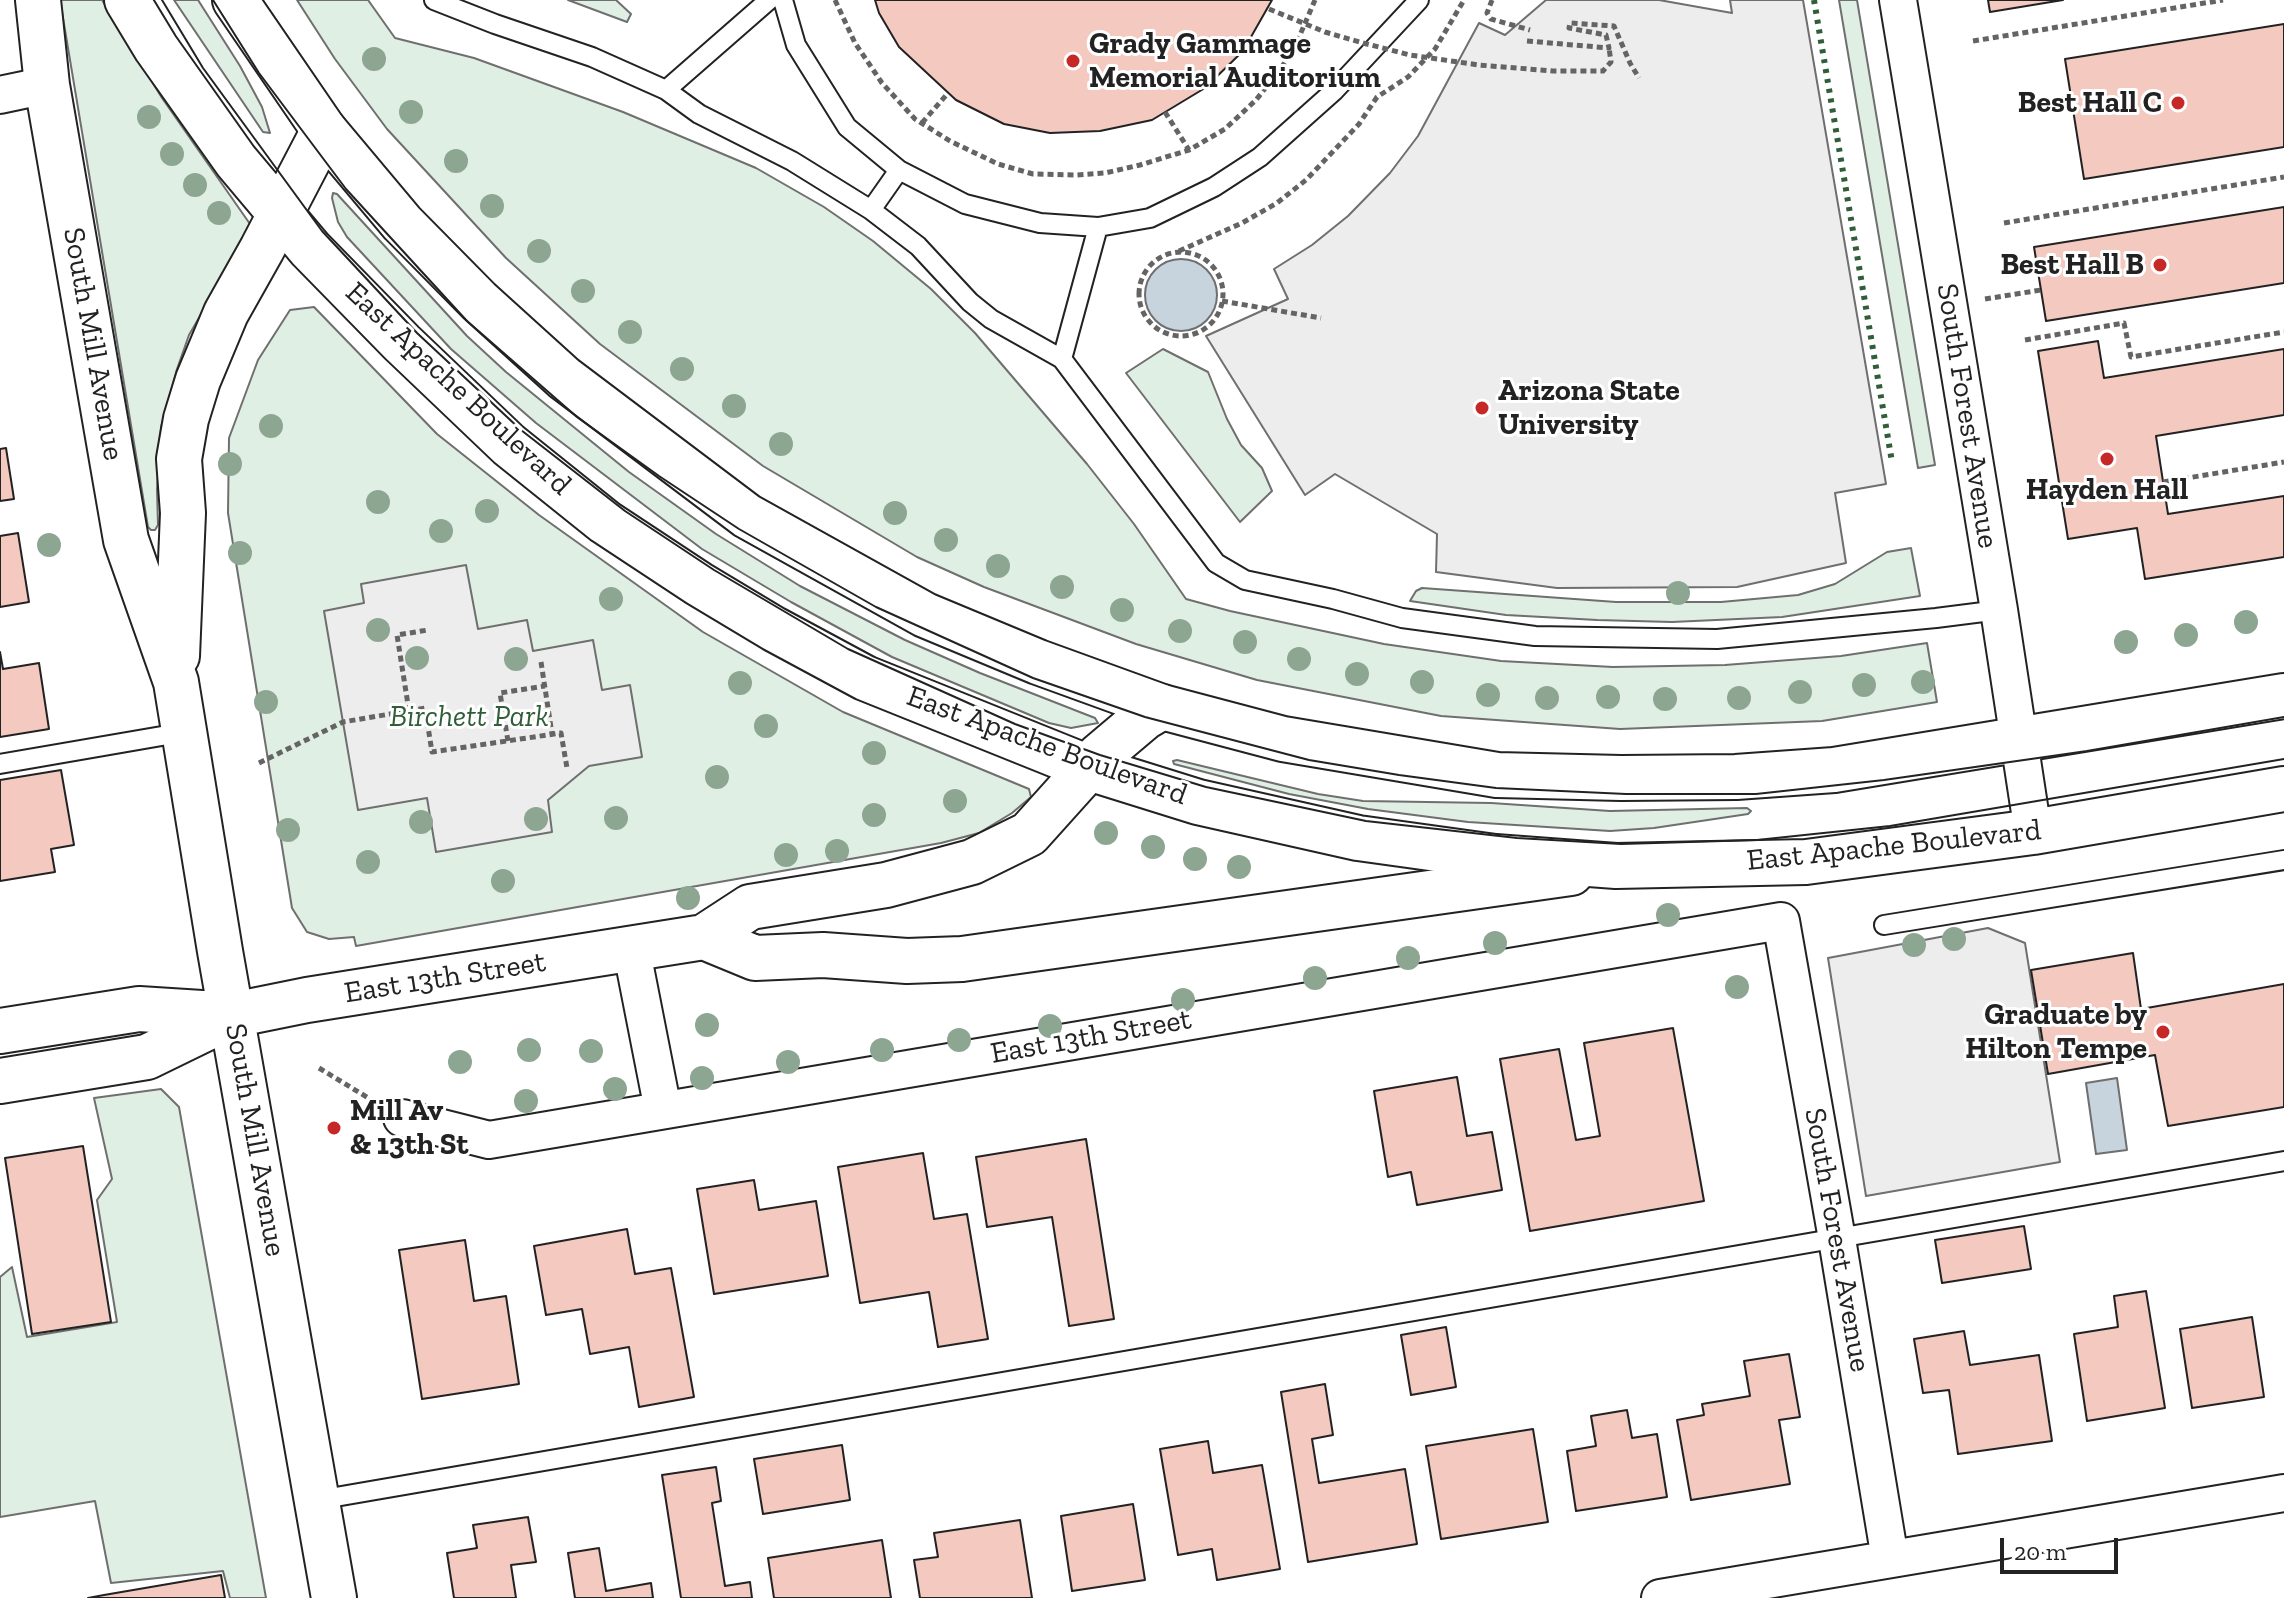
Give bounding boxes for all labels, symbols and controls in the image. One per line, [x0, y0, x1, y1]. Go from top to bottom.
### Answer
place label: Grady Gammage Memorial Auditorium [1089, 26, 1381, 96]
marker: Grady Gammage Memorial Auditorium [1064, 52, 1082, 70]
place label: Best Hall C [2018, 85, 2162, 121]
marker: Best Hall C [2169, 94, 2187, 112]
street label: South Mill Avenue [55, 225, 131, 463]
place label: Best Hall B [2000, 247, 2144, 283]
marker: Best Hall B [2151, 256, 2169, 274]
street label: East Apache Boulevard [338, 275, 578, 503]
street label: South Forest Avenue [1928, 281, 2006, 551]
place label: Arizona State University [1498, 373, 1680, 444]
marker: Arizona State University [1473, 399, 1491, 417]
marker: Hayden Hall [2098, 450, 2116, 468]
place label: Hayden Hall [2026, 472, 2188, 508]
street label: East Apache Boulevard [902, 679, 1192, 813]
park label: Birchett Park [389, 699, 549, 735]
street label: East Apache Boulevard [1745, 813, 2043, 879]
street label: East 13th Street [342, 944, 548, 1012]
place label: Graduate by Hilton Tempe [1965, 997, 2147, 1068]
street label: East 13th Street [988, 1002, 1194, 1072]
street label: South Mill Avenue [217, 1021, 293, 1259]
marker: Graduate by Hilton Tempe [2154, 1023, 2172, 1041]
place label: Mill Av & 13th St [350, 1093, 468, 1164]
street label: South Forest Avenue [1796, 1105, 1878, 1375]
marker: Mill Av & 13th St [325, 1119, 343, 1137]
scale bar [2004, 1522, 2122, 1572]
text: 20 m [2014, 1537, 2066, 1566]

